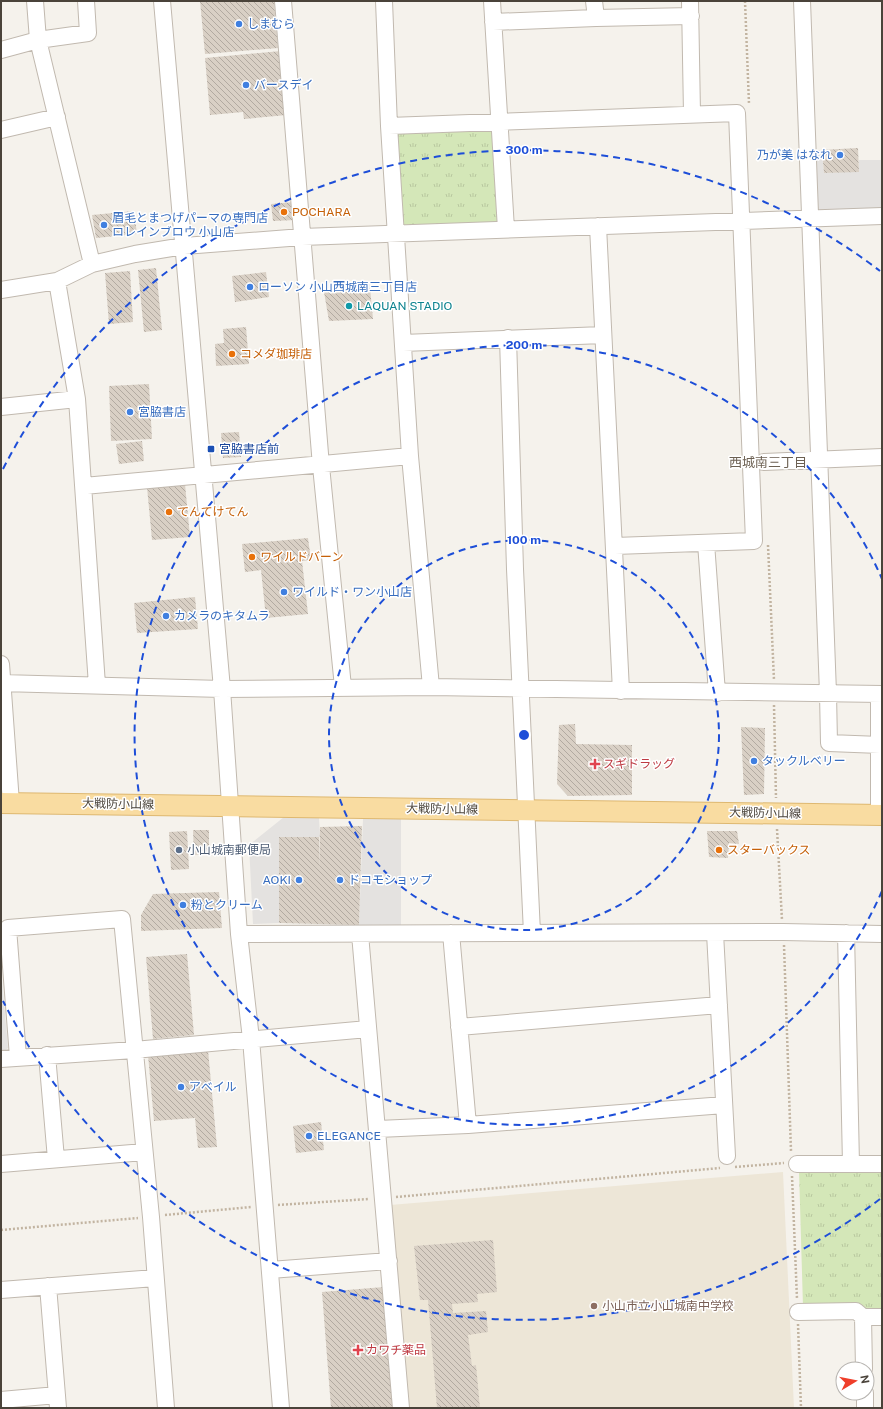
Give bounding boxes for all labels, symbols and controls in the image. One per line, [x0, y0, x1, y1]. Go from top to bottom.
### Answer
place label: しまむら [247, 17, 295, 31]
marker: しまむら [234, 19, 244, 29]
place label: バースデイ [254, 78, 313, 92]
marker: バースデイ [241, 80, 251, 90]
text: 300 m [506, 143, 543, 157]
place label: 乃が美 はなれ [757, 148, 832, 162]
marker: 乃が美 はなれ [835, 150, 845, 160]
place label: POCHARA [292, 205, 352, 219]
marker: POCHARA [279, 207, 289, 217]
place label: 眉毛とまつげパーマの専門店 ロレインブロウ 小山店 [112, 211, 268, 239]
marker: 眉毛とまつげパーマの専門店 ロレインブロウ 小山店 [99, 220, 109, 230]
place label: ローソン 小山西城南三丁目店 [258, 280, 417, 294]
marker: ローソン 小山西城南三丁目店 [245, 282, 255, 292]
place label: LAQUAN STADIO [357, 299, 453, 313]
marker: LAQUAN STADIO [344, 301, 354, 311]
text: 200 m [506, 338, 542, 352]
place label: コメダ珈琲店 [240, 347, 312, 361]
marker: コメダ珈琲店 [227, 349, 237, 359]
place label: 宮脇書店 [138, 405, 186, 419]
marker: 宮脇書店 [125, 407, 135, 417]
place label: 宮脇書店前 [219, 442, 279, 456]
marker: 宮脇書店前 [206, 444, 216, 454]
district label: 西城南三丁目 [729, 455, 807, 470]
place label: てんてけてん [177, 505, 248, 519]
marker: てんてけてん [164, 507, 174, 517]
text: 100 m [507, 533, 541, 547]
place label: ワイルドバーン [260, 550, 343, 564]
marker: ワイルドバーン [247, 552, 257, 562]
place label: ワイルド・ワン小山店 [292, 585, 412, 599]
marker: ワイルド・ワン小山店 [279, 587, 289, 597]
place label: カメラのキタムラ [174, 609, 269, 623]
marker: カメラのキタムラ [161, 611, 171, 621]
centre of rings [517, 728, 531, 742]
place label: タックルベリー [762, 754, 846, 768]
marker: タックルベリー [749, 756, 759, 766]
place label: スギドラッグ [603, 757, 675, 771]
marker: スギドラッグ [590, 759, 600, 769]
street label: 大戦防小山線 [82, 796, 154, 812]
street label: 大戦防小山線 [406, 801, 478, 817]
street label: 大戦防小山線 [729, 805, 801, 821]
place label: 小山城南郵便局 [187, 843, 271, 857]
place label: スターバックス [727, 843, 811, 857]
marker: 小山城南郵便局 [174, 845, 184, 855]
marker: スターバックス [714, 845, 724, 855]
place label: AOKI [263, 873, 291, 887]
place label: ドコモショップ [348, 873, 432, 887]
marker: AOKI [294, 875, 304, 885]
marker: ドコモショップ [335, 875, 345, 885]
place label: 粉とクリーム [191, 898, 263, 912]
marker: 粉とクリーム [178, 900, 188, 910]
place label: アベイル [189, 1080, 237, 1094]
marker: アベイル [176, 1082, 186, 1092]
place label: ELEGANCE [317, 1129, 381, 1143]
marker: ELEGANCE [304, 1131, 314, 1141]
place label: 小山市立小山城南中学校 [602, 1299, 734, 1313]
marker: 小山市立小山城南中学校 [589, 1301, 599, 1311]
place label: カワチ薬品 [366, 1343, 426, 1357]
marker: カワチ薬品 [353, 1345, 363, 1355]
north arrow [835, 1361, 875, 1401]
text: N [858, 1374, 872, 1385]

